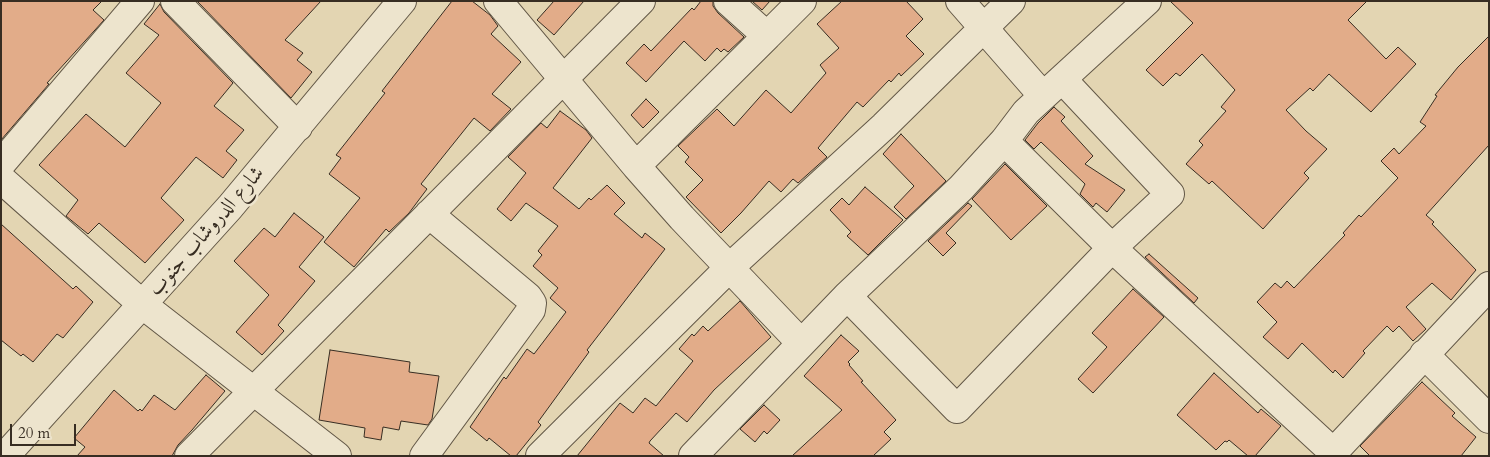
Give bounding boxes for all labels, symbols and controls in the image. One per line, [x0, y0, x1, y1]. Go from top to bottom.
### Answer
street label: شارع الدروشاب جنوب [144, 162, 270, 302]
scale bar [12, 414, 79, 446]
text: 20 m [18, 423, 50, 443]

